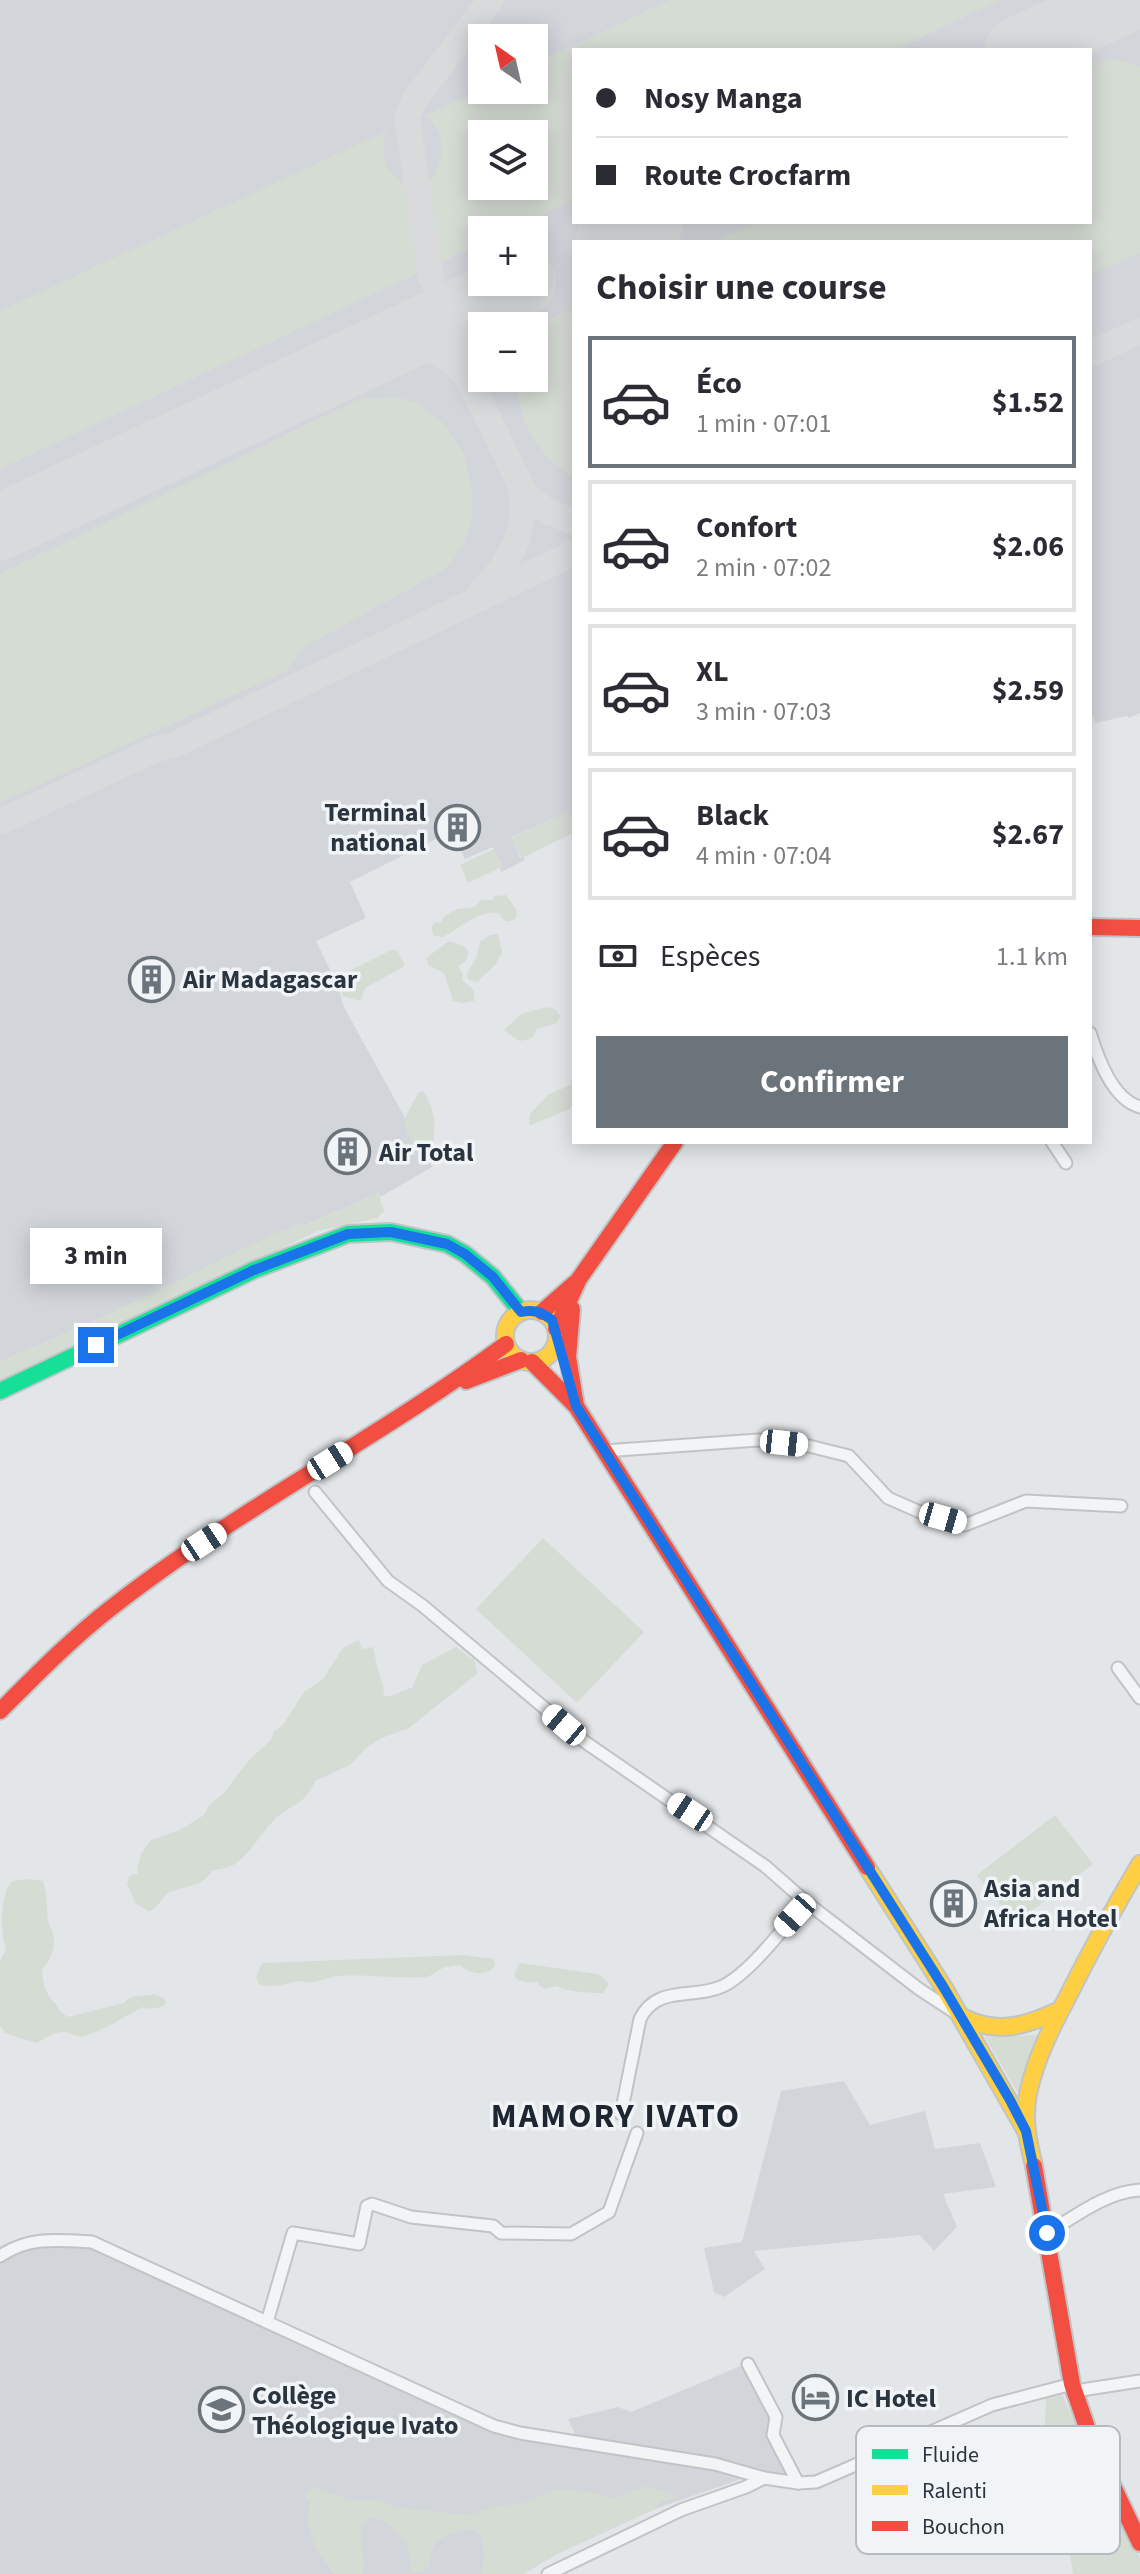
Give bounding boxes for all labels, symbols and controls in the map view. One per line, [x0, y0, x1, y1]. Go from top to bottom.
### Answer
north arrow [468, 24, 548, 104]
map controls [468, 24, 548, 392]
text: Nosy Manga [644, 77, 802, 120]
button: layers [468, 120, 548, 200]
text: Route Crocfarm [644, 154, 851, 197]
button: + [468, 216, 548, 296]
text: Choisir une course [596, 262, 887, 313]
button: − [468, 312, 548, 392]
text: Éco [696, 362, 742, 405]
icon: car [600, 366, 672, 438]
text: $1.52 [992, 381, 1064, 424]
text: 1 min · 07:01 [696, 405, 831, 442]
text: Confort [696, 506, 797, 549]
icon: car [600, 510, 672, 582]
text: $2.06 [992, 525, 1064, 568]
text: 2 min · 07:02 [696, 549, 831, 586]
text: XL [696, 650, 729, 693]
icon: car [600, 654, 672, 726]
text: $2.59 [992, 669, 1064, 712]
text: 3 min · 07:03 [696, 693, 831, 730]
place label: Terminal national [324, 794, 427, 861]
text: Black [696, 794, 769, 837]
icon: car [600, 798, 672, 870]
building icon: Terminal national [433, 803, 481, 851]
text: $2.67 [992, 813, 1064, 856]
text: 4 min · 07:04 [696, 837, 831, 874]
icon: cash [596, 934, 640, 978]
text: Espèces [660, 935, 760, 978]
text: 1.1 km [996, 938, 1068, 975]
building icon: Air Madagascar [128, 955, 176, 1003]
place label: Air Madagascar [182, 961, 358, 998]
button: Confirmer [596, 1036, 1068, 1128]
building icon: Air Total [324, 1128, 372, 1176]
place label: Air Total [378, 1134, 474, 1171]
callout: 3 min [30, 1229, 162, 1285]
text: 3 min [64, 1237, 128, 1274]
route end [78, 1327, 114, 1363]
car [759, 1429, 809, 1457]
car [303, 1438, 357, 1484]
car [917, 1500, 969, 1536]
car [177, 1519, 231, 1565]
car [538, 1700, 590, 1750]
car [663, 1789, 717, 1835]
place label: Asia and Africa Hotel [983, 1870, 1118, 1937]
building icon: Asia and Africa Hotel [929, 1879, 977, 1927]
car [770, 1889, 820, 1941]
district label: MAMORY IVATO [491, 2092, 741, 2141]
route start [1029, 2215, 1065, 2251]
hotel icon: IC Hotel [791, 2374, 839, 2422]
place label: Collège Théologique Ivato [252, 2377, 459, 2444]
place label: IC Hotel [846, 2380, 936, 2417]
school or university icon: Collège Théologique Ivato [197, 2386, 245, 2434]
legend [856, 2426, 1120, 2554]
text: Fluide [922, 2439, 979, 2471]
text: Ralenti [922, 2475, 987, 2507]
text: Bouchon [922, 2511, 1005, 2543]

